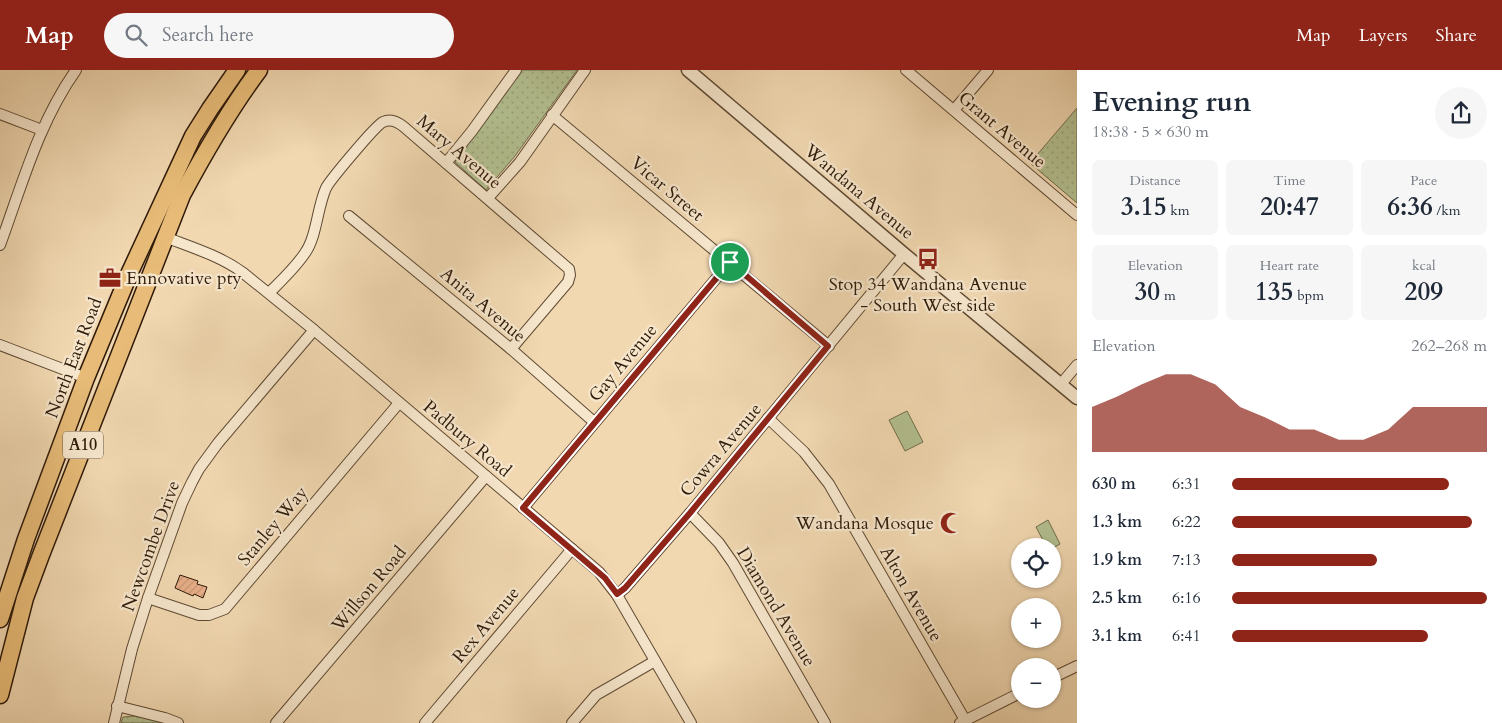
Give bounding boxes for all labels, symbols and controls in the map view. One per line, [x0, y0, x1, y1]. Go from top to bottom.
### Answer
search box [104, 13, 454, 58]
text: Map [25, 19, 74, 52]
icon: search [122, 21, 150, 49]
text: Search here [162, 22, 254, 48]
text: Map [1296, 23, 1331, 48]
text: Layers [1359, 23, 1408, 48]
text: Share [1436, 23, 1477, 48]
text: Evening run [1092, 83, 1251, 121]
street label: Grant Avenue [953, 86, 1051, 174]
button: share [1435, 87, 1487, 139]
street label: Mary Avenue [411, 109, 507, 195]
text: 18:38 · 5 × 630 m [1092, 121, 1209, 143]
street label: Wandana Avenue [798, 138, 919, 245]
street label: Vicar Street [625, 151, 709, 227]
text: Distance [1130, 171, 1181, 190]
text: Time [1273, 171, 1306, 190]
text: Pace [1410, 171, 1437, 190]
text: 3.15 [1121, 190, 1166, 224]
text: 20:47 [1260, 190, 1319, 224]
text: 6:36 [1387, 190, 1433, 224]
text: km [1166, 201, 1190, 220]
text: /km [1433, 201, 1460, 220]
pin [709, 241, 751, 283]
bus stop icon: Stop 34 Wandana Avenue - South West side [915, 246, 941, 272]
icon: arrive [716, 248, 744, 276]
text: Elevation [1127, 256, 1183, 275]
text: Heart rate [1260, 256, 1319, 275]
text: kcal [1412, 256, 1436, 275]
street label: Anita Avenue [435, 262, 531, 348]
office icon: Ennovative pty [97, 265, 123, 291]
place label: Ennovative pty [126, 266, 242, 291]
place label: Stop 34 Wandana Avenue - South West side [829, 272, 1027, 318]
text: 30 [1135, 275, 1160, 309]
text: 135 [1255, 275, 1293, 309]
text: 209 [1405, 275, 1443, 309]
text: m [1160, 286, 1176, 305]
text: bpm [1293, 286, 1324, 305]
street label: North East Road [40, 294, 109, 422]
street label: Gay Avenue [583, 319, 663, 407]
text: Elevation [1092, 335, 1156, 357]
text: 262–268 m [1411, 335, 1487, 357]
street label: Padbury Road [418, 395, 517, 484]
street label: Cowra Avenue [674, 398, 768, 502]
road number: A10 [63, 432, 103, 458]
text: 630 m [1092, 473, 1136, 495]
text: 6:31 [1172, 473, 1201, 495]
street label: Newcombe Drive [116, 477, 186, 615]
street label: Stanley Way [232, 480, 314, 571]
mosque icon: Wandana Mosque [938, 510, 964, 536]
place label: Wandana Mosque [795, 511, 934, 536]
text: 1.3 km [1092, 511, 1142, 533]
text: 6:22 [1172, 511, 1201, 533]
map controls [1011, 538, 1061, 708]
button: locate [1011, 538, 1061, 588]
street label: Willson Road [325, 541, 412, 638]
street label: Alton Avenue [874, 542, 948, 646]
street label: Diamond Avenue [730, 543, 822, 671]
text: 1.9 km [1092, 549, 1142, 571]
text: 7:13 [1172, 549, 1201, 571]
street label: Rex Avenue [447, 581, 525, 669]
text: 2.5 km [1092, 587, 1142, 609]
text: 6:16 [1172, 587, 1201, 609]
button: + [1011, 598, 1061, 648]
text: 3.1 km [1092, 625, 1142, 647]
text: 6:41 [1172, 625, 1201, 647]
button: − [1011, 658, 1061, 708]

